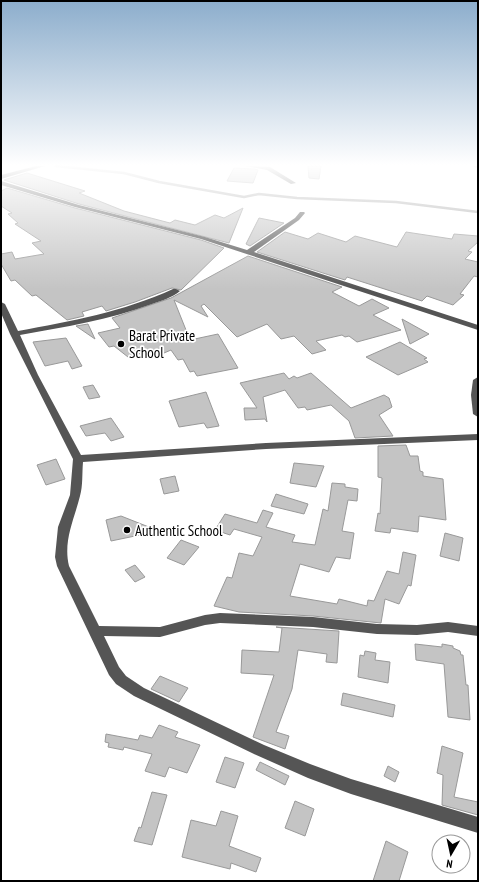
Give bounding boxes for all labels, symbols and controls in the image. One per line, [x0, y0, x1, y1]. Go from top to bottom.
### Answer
place label: Barat Private School [129, 326, 195, 362]
marker: Barat Private School [116, 339, 126, 349]
place label: Authentic School [135, 521, 223, 540]
marker: Authentic School [122, 525, 132, 535]
north arrow [431, 834, 471, 874]
text: N [445, 856, 453, 871]

